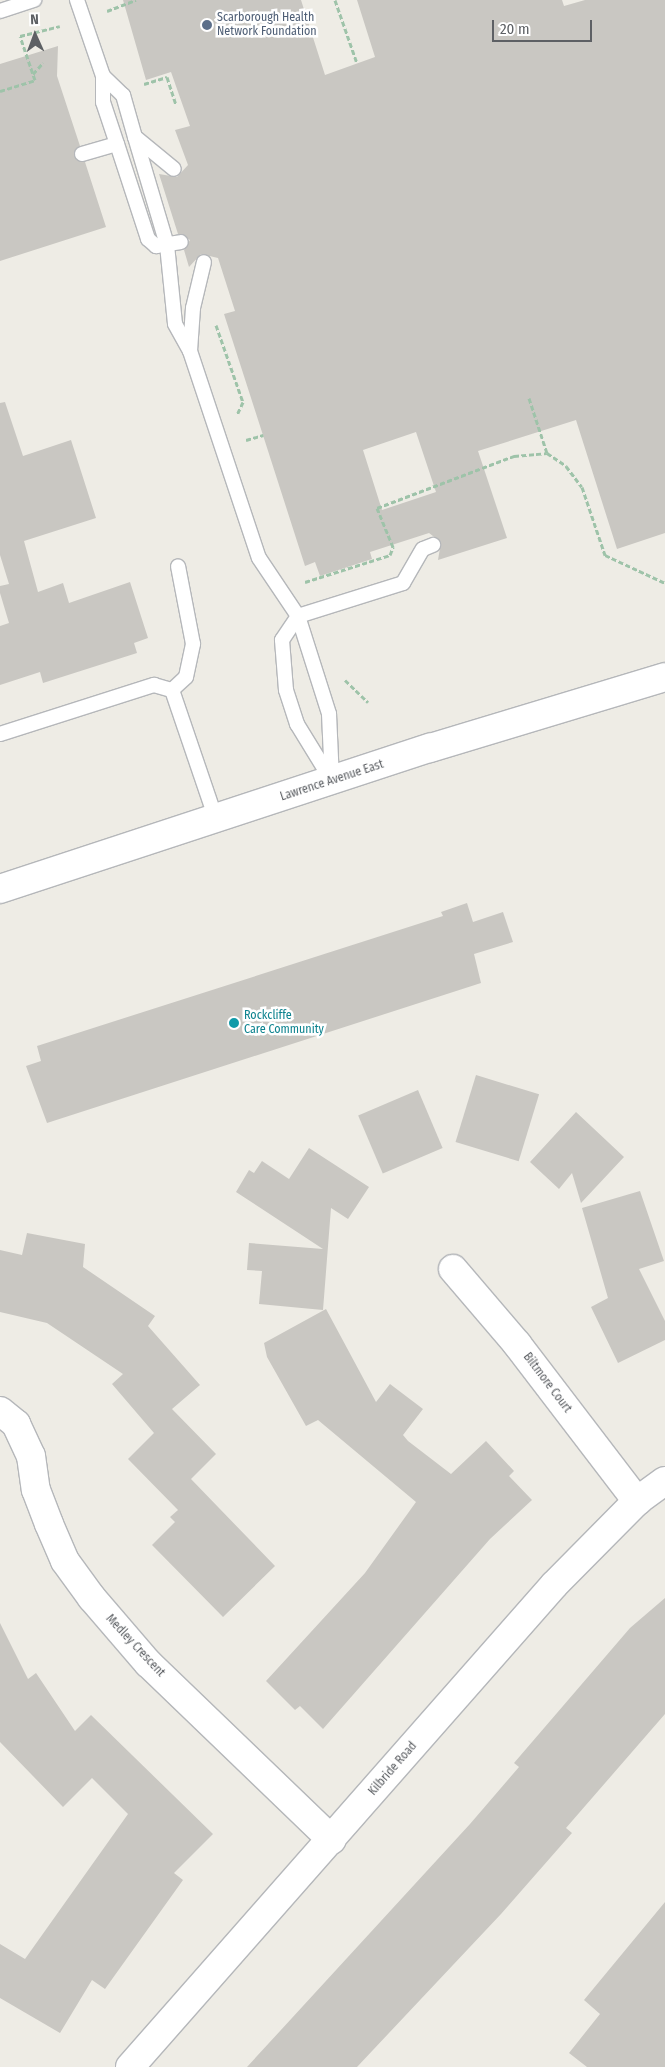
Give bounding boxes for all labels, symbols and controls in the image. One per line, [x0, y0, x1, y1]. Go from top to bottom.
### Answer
north arrow [10, 10, 60, 60]
scale bar [495, 10, 595, 42]
text: N [30, 11, 39, 28]
place label: Scarborough Health Network Foundation [217, 11, 317, 39]
marker: Scarborough Health Network Foundation [201, 19, 213, 31]
text: 20 m [500, 20, 530, 38]
street label: Lawrence Avenue East [278, 757, 386, 805]
place label: Rockcliffe Care Community [244, 1009, 324, 1037]
marker: Rockcliffe Care Community [228, 1017, 240, 1029]
street label: Biltmore Court [520, 1350, 574, 1416]
street label: Medley Crescent [102, 1612, 168, 1680]
street label: Kilbride Road [366, 1739, 420, 1799]

